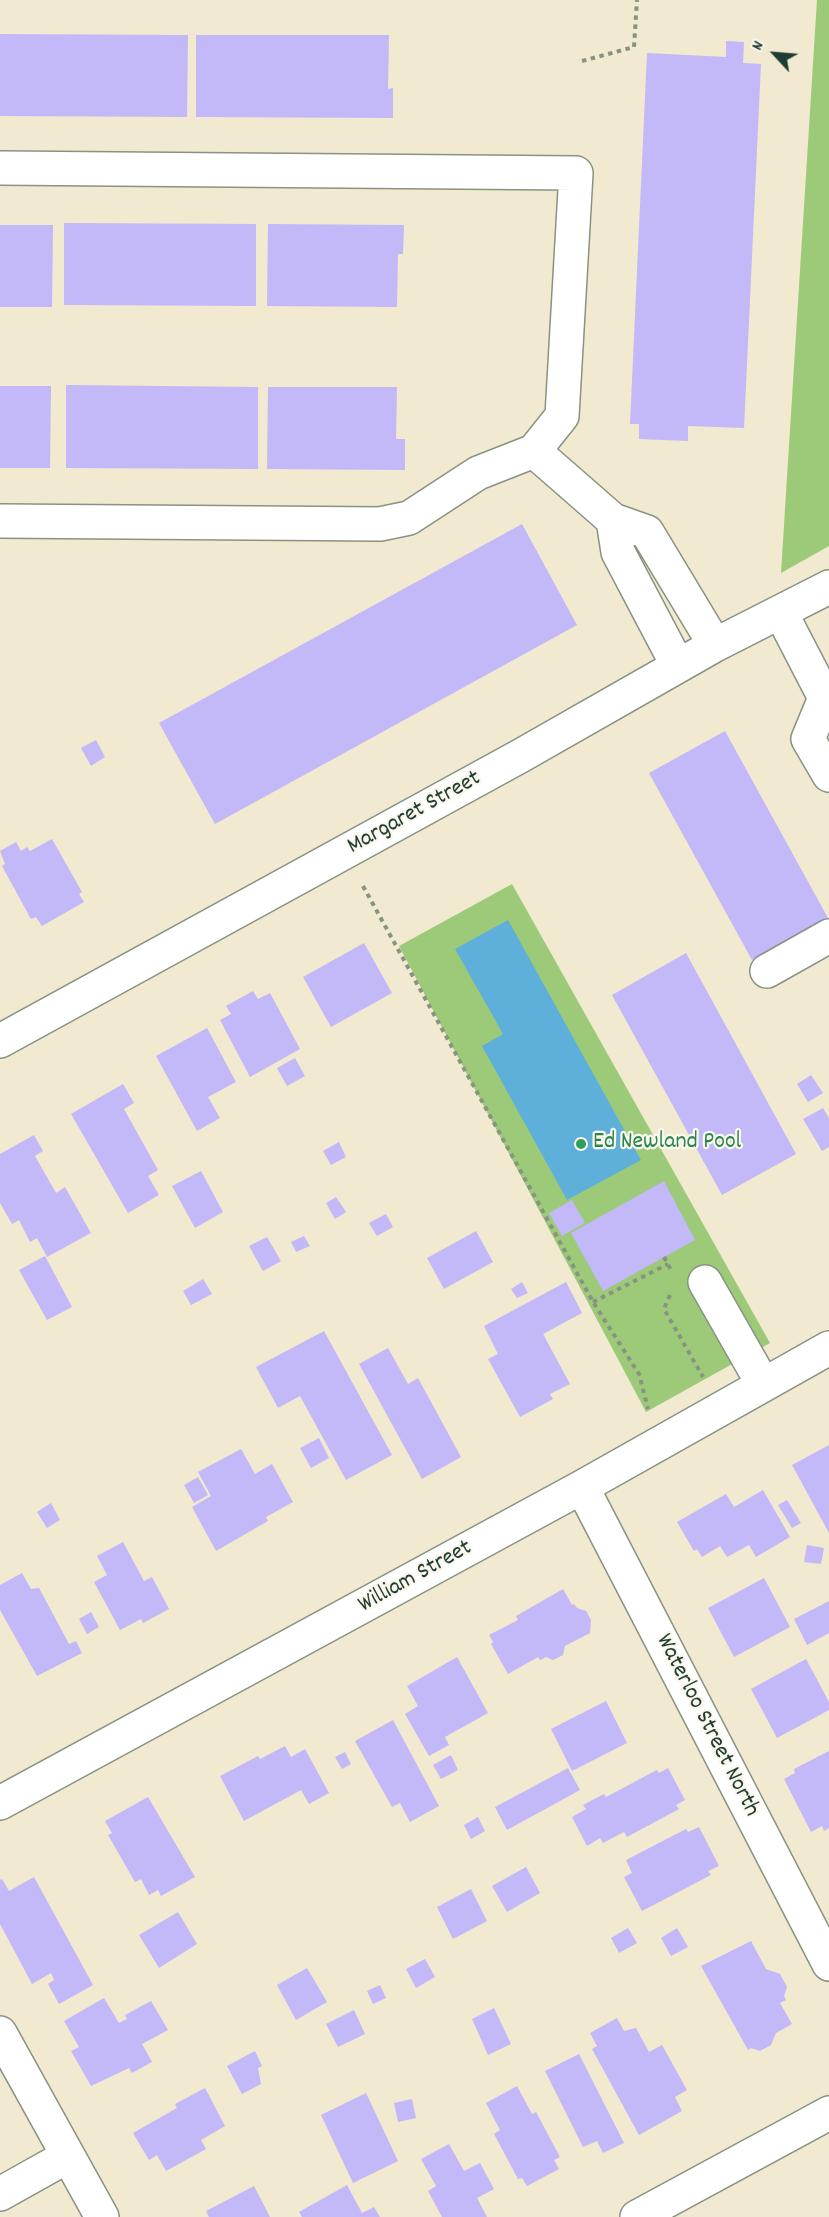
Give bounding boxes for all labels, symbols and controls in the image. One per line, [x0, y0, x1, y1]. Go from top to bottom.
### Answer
north arrow [745, 24, 805, 84]
text: N [746, 37, 770, 54]
street label: Margaret Street [343, 765, 487, 863]
place label: Ed Newland Pool [593, 1130, 741, 1158]
marker: Ed Newland Pool [574, 1137, 588, 1151]
street label: William Street [354, 1535, 478, 1621]
street label: Waterloo Street North [648, 1630, 764, 1822]

